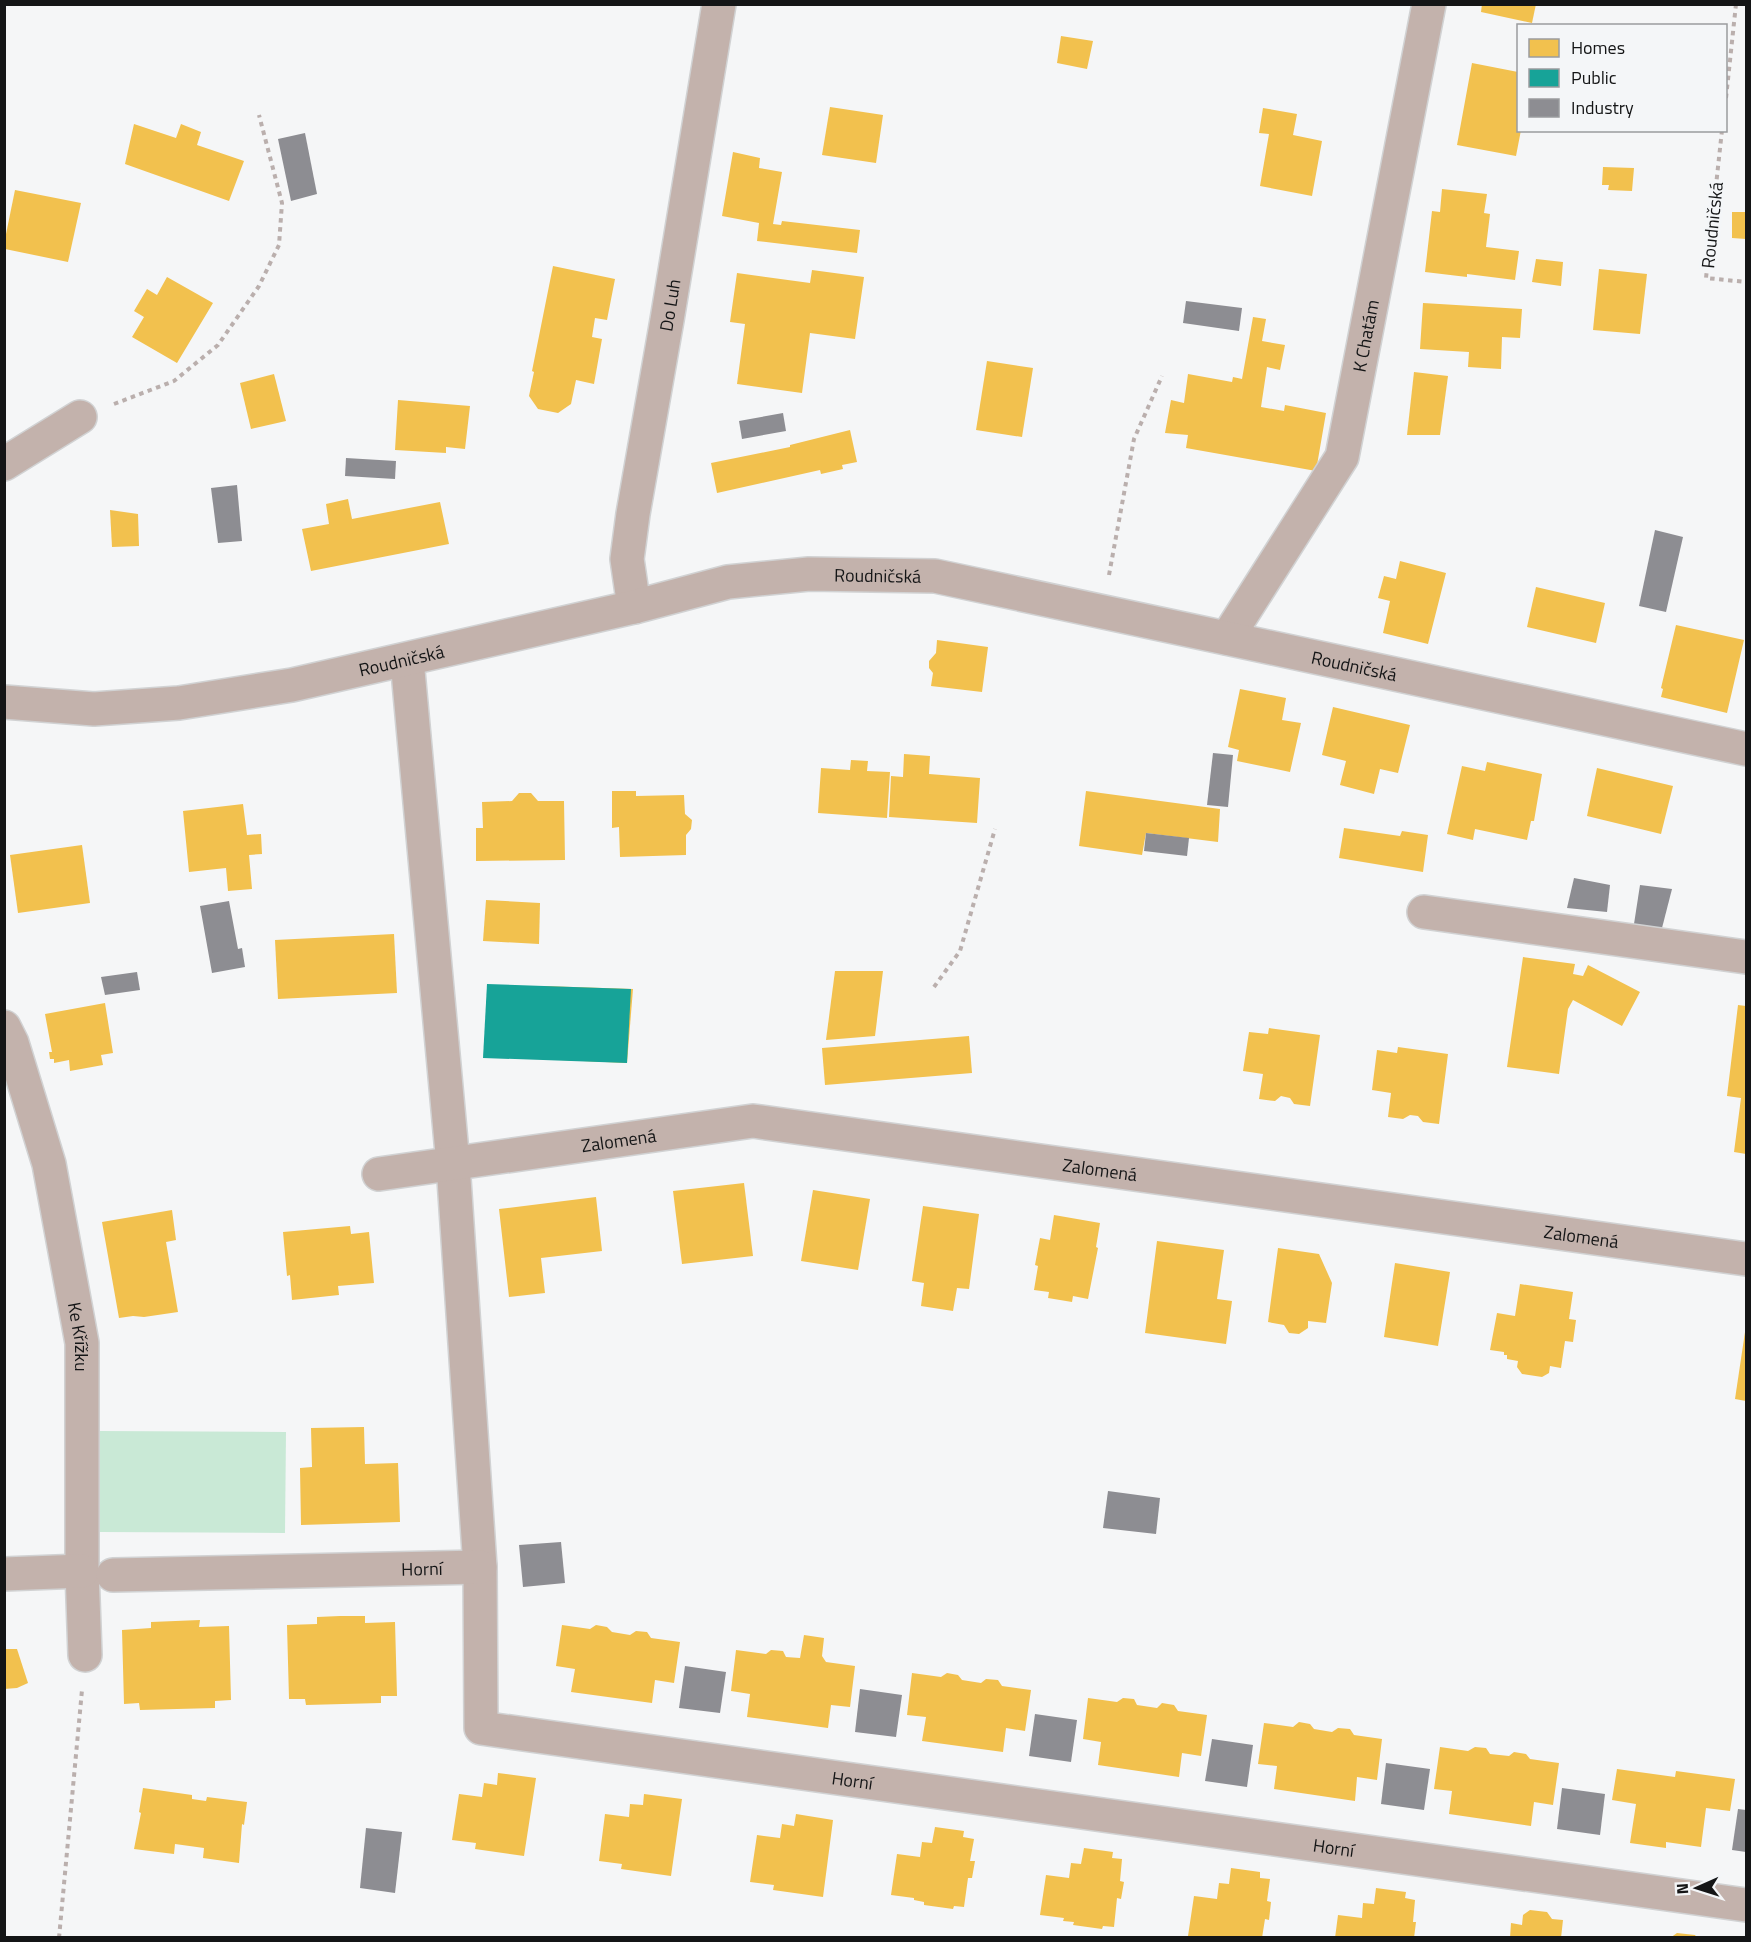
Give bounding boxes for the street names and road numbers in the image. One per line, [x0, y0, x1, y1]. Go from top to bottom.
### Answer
street label: Roudničská [1694, 180, 1730, 270]
street label: Do Luh [652, 277, 687, 333]
street label: K Chatám [1345, 297, 1385, 374]
street label: Roudničská [834, 561, 921, 589]
street label: Roudničská [356, 637, 447, 683]
street label: Roudničská [1309, 643, 1400, 688]
street label: Zalomená [579, 1121, 658, 1159]
street label: Zalomená [1061, 1151, 1139, 1188]
street label: Zalomená [1542, 1218, 1620, 1255]
street label: Ke Křížku [61, 1300, 96, 1371]
street label: Horní [401, 1554, 445, 1582]
street label: Horní [830, 1764, 877, 1796]
street label: Horní [1311, 1831, 1358, 1864]

